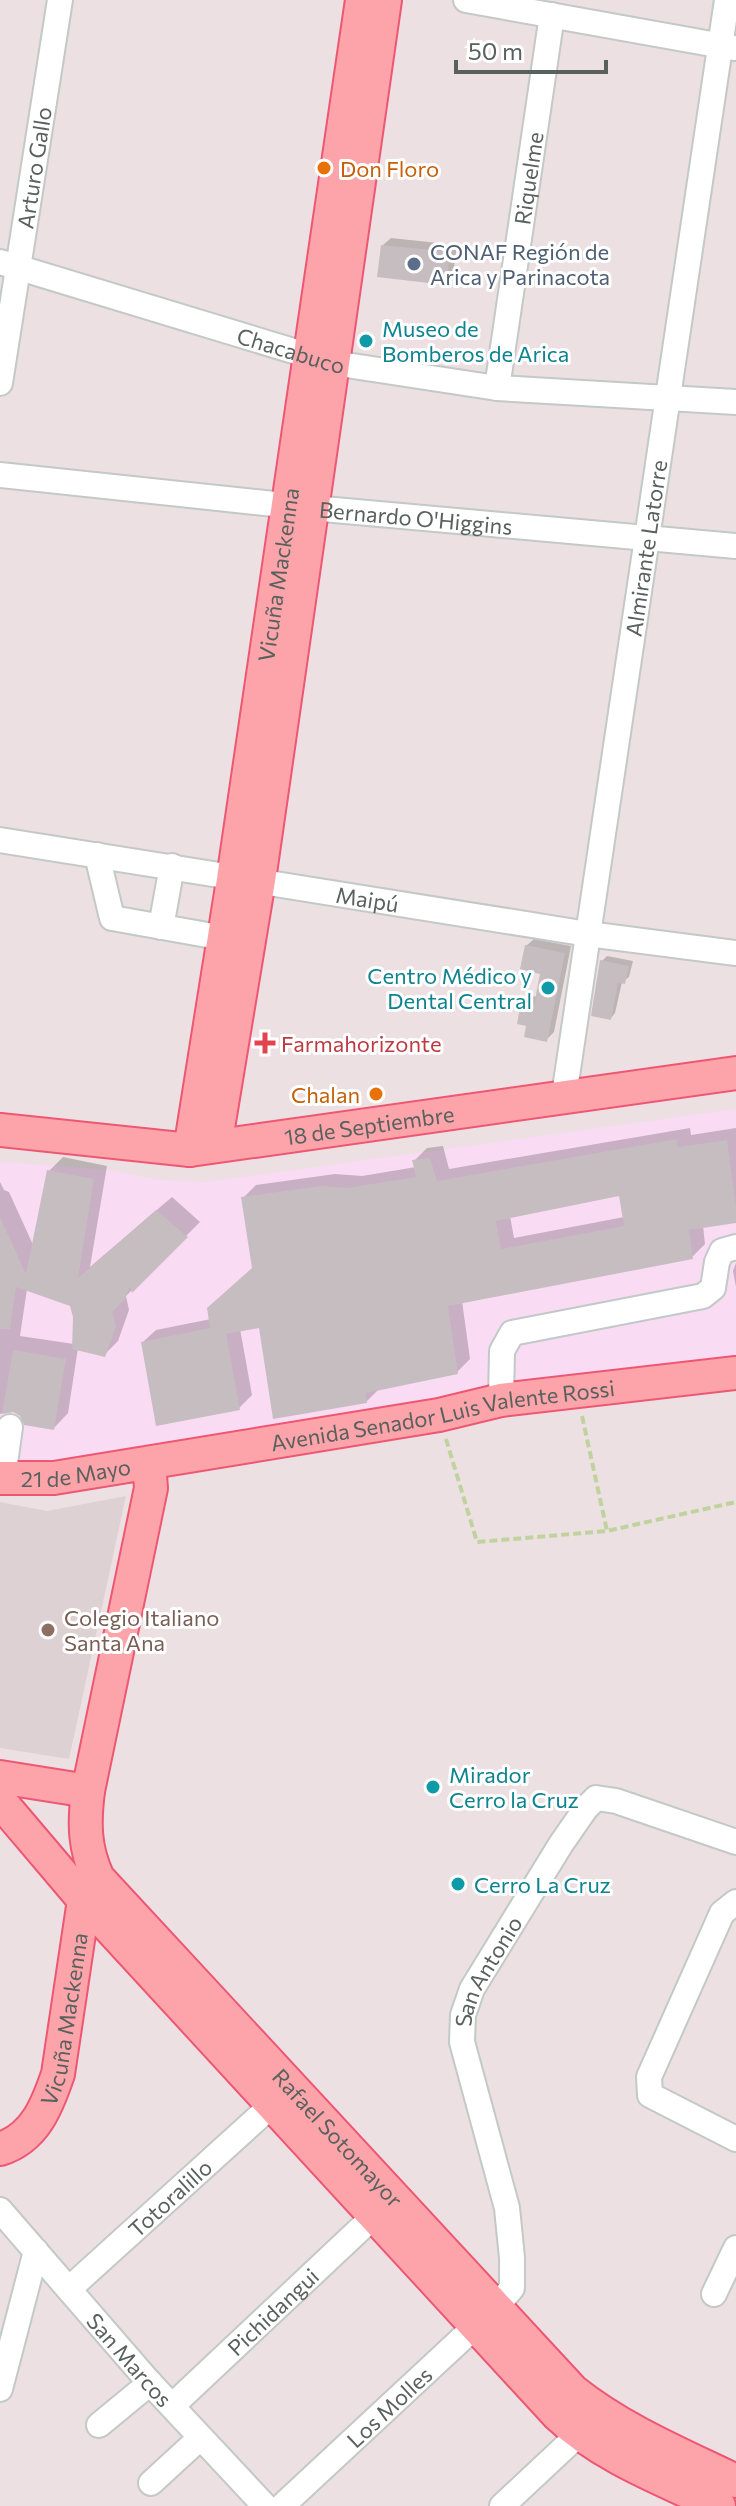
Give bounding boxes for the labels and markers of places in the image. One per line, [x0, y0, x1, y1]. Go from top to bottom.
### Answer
place label: Don Floro [340, 155, 439, 182]
marker: Don Floro [315, 159, 333, 177]
place label: CONAF Región de Arica y Parinacota [430, 238, 610, 290]
marker: CONAF Región de Arica y Parinacota [405, 255, 423, 273]
place label: Museo de Bomberos de Arica [382, 315, 569, 367]
marker: Museo de Bomberos de Arica [357, 332, 375, 350]
place label: Centro Médico y Dental Central [367, 962, 532, 1014]
marker: Centro Médico y Dental Central [539, 979, 557, 997]
place label: Farmahorizonte [281, 1030, 442, 1057]
marker: Farmahorizonte [256, 1034, 274, 1052]
place label: Chalan [291, 1081, 360, 1108]
marker: Chalan [367, 1085, 385, 1103]
place label: Colegio Italiano Santa Ana [64, 1604, 220, 1656]
marker: Colegio Italiano Santa Ana [39, 1621, 57, 1639]
place label: Mirador Cerro la Cruz [449, 1761, 579, 1813]
marker: Mirador Cerro la Cruz [424, 1778, 442, 1796]
place label: Cerro La Cruz [474, 1871, 611, 1898]
marker: Cerro La Cruz [449, 1875, 467, 1893]

